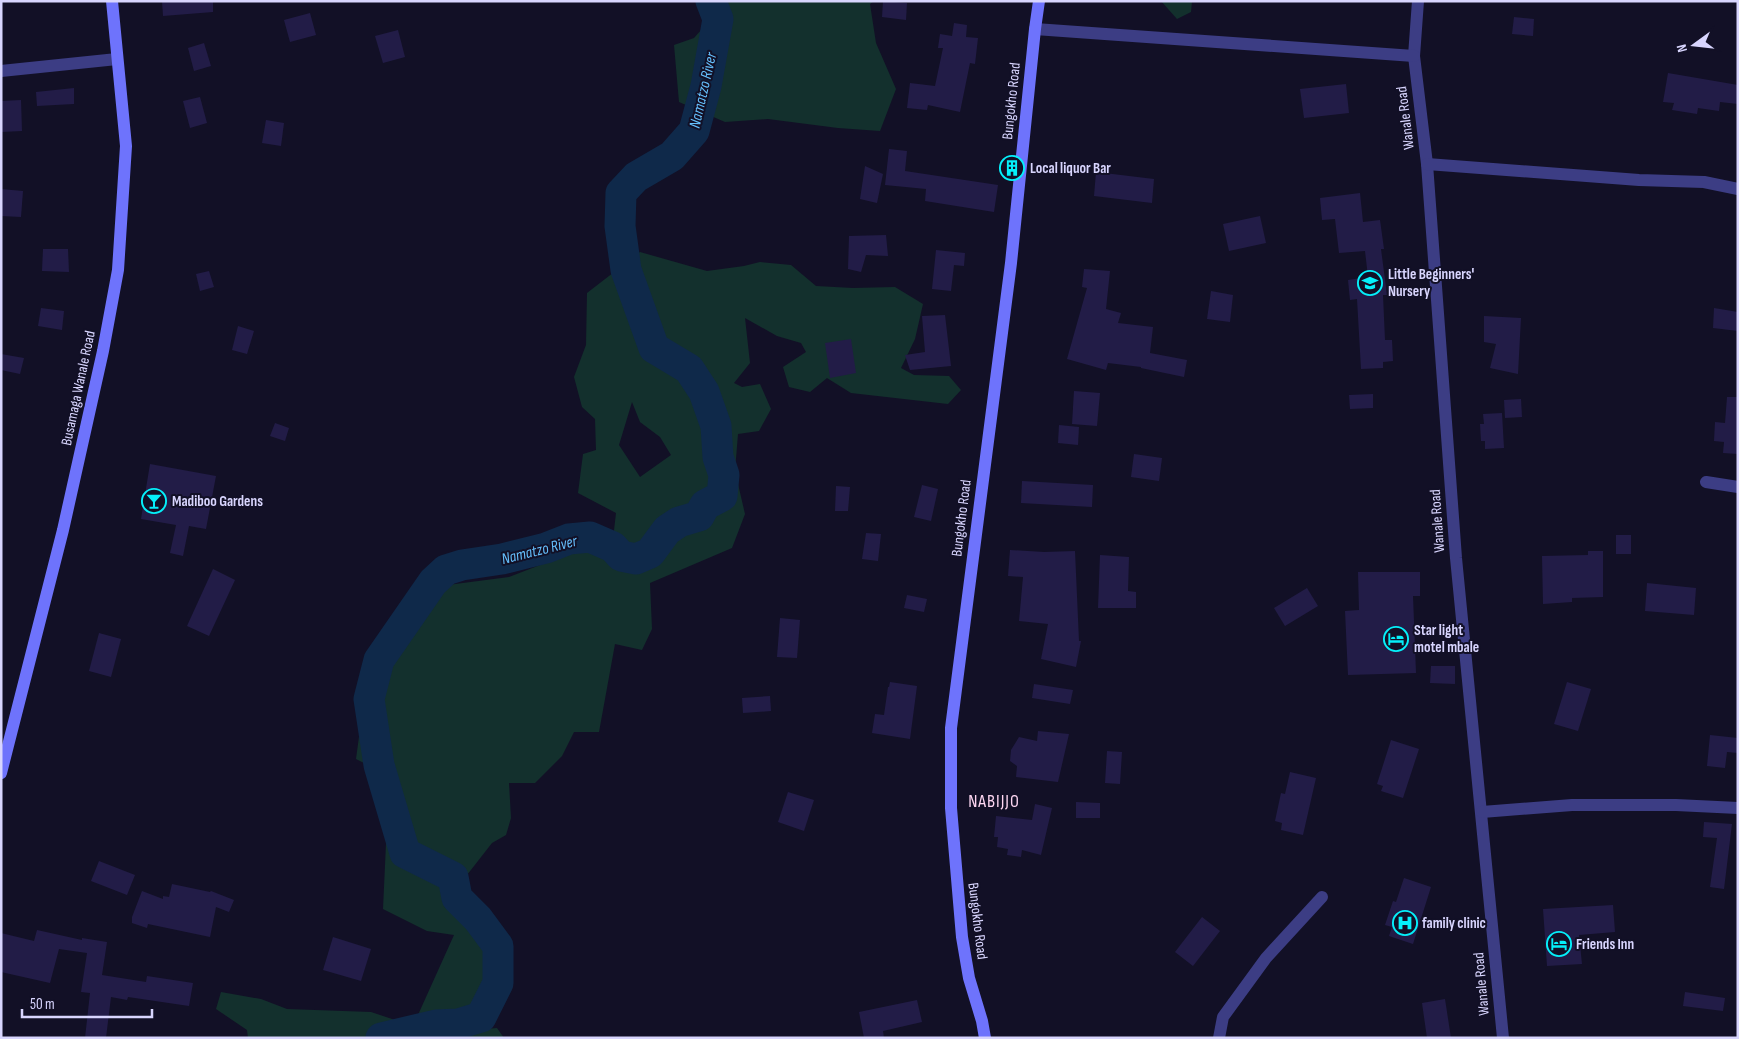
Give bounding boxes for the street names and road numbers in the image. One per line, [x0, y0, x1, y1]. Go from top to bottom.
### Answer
street label: Bungokho Road [998, 62, 1025, 140]
street label: Wanale Road [1392, 85, 1419, 151]
street label: Busamaga Wanale Road [57, 329, 100, 447]
street label: Bungokho Road [947, 479, 976, 558]
street label: Wanale Road [1426, 489, 1449, 553]
street label: Bungokho Road [963, 882, 992, 961]
street label: Wanale Road [1469, 951, 1494, 1016]

